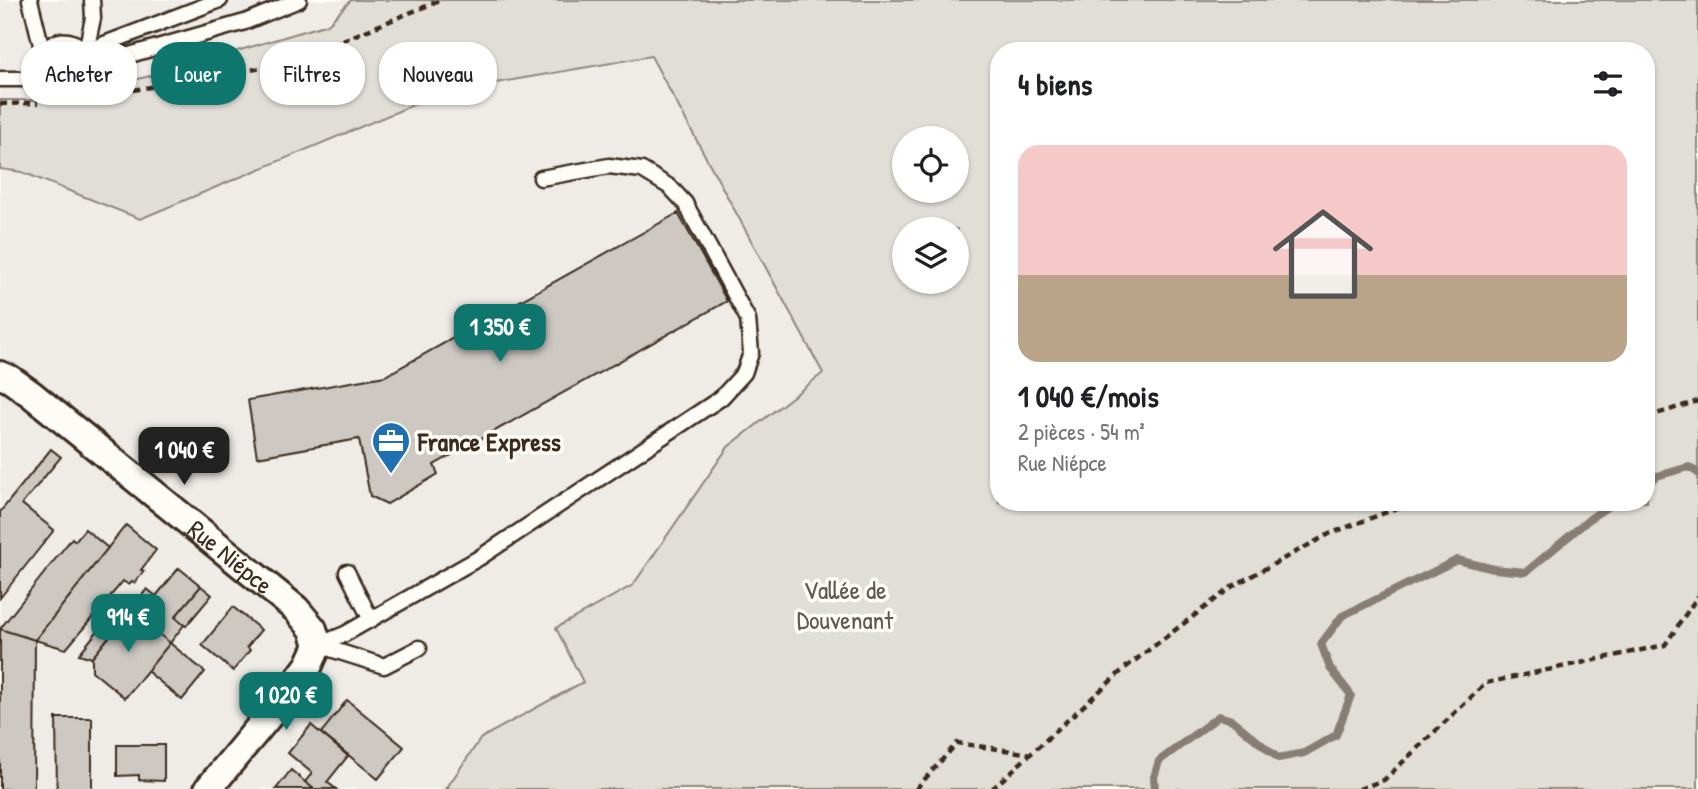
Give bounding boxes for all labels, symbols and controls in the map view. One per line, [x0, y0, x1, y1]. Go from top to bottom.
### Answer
chip: Acheter [21, 42, 137, 105]
chip: Louer [151, 42, 246, 105]
chip: Filtres [260, 42, 365, 105]
chip: Nouveau [379, 42, 497, 105]
text: 4 biens [1018, 64, 1092, 104]
icon: filters [1589, 65, 1627, 103]
map controls [892, 126, 969, 294]
button: locate [892, 126, 969, 203]
icon: home [1260, 191, 1386, 317]
button: layers [892, 217, 969, 294]
pin: 1 350 € [435, 304, 565, 364]
text: 1 350 € [470, 311, 530, 342]
text: 1 040 €/mois [1018, 376, 1159, 416]
text: 2 pièces · 54 m² [1018, 416, 1145, 447]
office icon: France Express [370, 420, 412, 475]
place label: France Express [417, 424, 561, 460]
pin: 1 040 € [119, 428, 249, 487]
text: 1 040 € [154, 434, 214, 465]
text: Rue Niépce [1018, 447, 1107, 478]
street label: Rue Niépce [181, 511, 281, 601]
park label: Vallée de Douvenant [797, 572, 894, 637]
pin: 914 € [79, 594, 177, 654]
text: 914 € [107, 601, 149, 632]
pin: 1 020 € [221, 672, 351, 732]
text: 1 020 € [255, 679, 317, 710]

